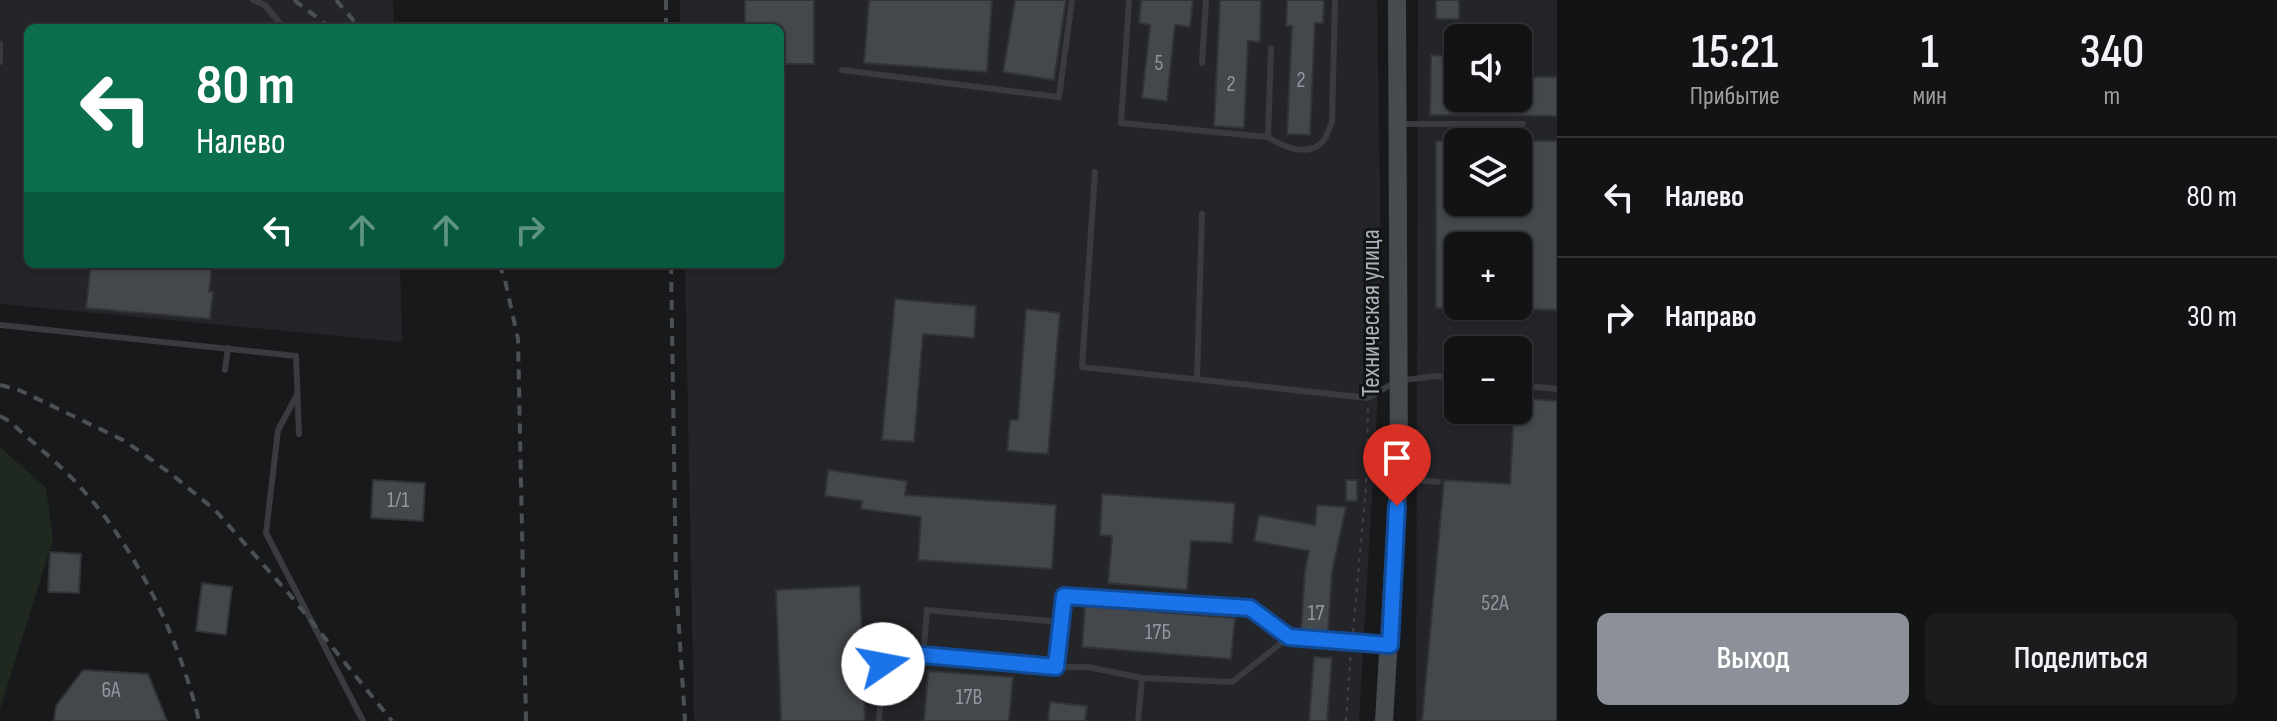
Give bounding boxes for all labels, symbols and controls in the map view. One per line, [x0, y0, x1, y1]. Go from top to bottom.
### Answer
map controls [1444, 24, 1532, 424]
button: sound [1444, 24, 1532, 112]
text: 15:21 [1691, 24, 1778, 81]
text: 1 [1921, 24, 1939, 81]
text: 340 [2080, 24, 2144, 81]
house number: 5 [1155, 50, 1164, 77]
text: 80 m [196, 53, 295, 120]
icon: left [64, 56, 168, 160]
house number: 2 [1296, 67, 1306, 94]
house number: 2 [1226, 71, 1236, 98]
text: Прибытие [1690, 81, 1780, 112]
text: мин [1913, 81, 1947, 112]
text: m [2104, 81, 2120, 112]
text: Налево [196, 121, 286, 164]
button: layers [1444, 128, 1532, 216]
icon: left [1597, 175, 1641, 219]
text: Налево [1665, 179, 1744, 215]
text: 80 m [2186, 179, 2237, 215]
icon: left [256, 208, 300, 252]
icon: ahead [340, 208, 384, 252]
icon: ahead [424, 208, 468, 252]
icon: right [508, 208, 552, 252]
street label: Техническая улица [1356, 229, 1387, 397]
button: + [1444, 232, 1532, 320]
icon: right [1597, 295, 1641, 339]
text: Направо [1665, 299, 1757, 335]
text: 30 m [2187, 299, 2237, 335]
button: − [1444, 336, 1532, 424]
pin [1363, 424, 1431, 506]
icon: arrive [1375, 436, 1419, 480]
house number: 1/1 [387, 487, 409, 514]
house number: 52А [1481, 590, 1509, 617]
house number: 17 [1308, 600, 1324, 627]
button: Выход [1597, 613, 1909, 705]
button: Поделиться [1925, 613, 2237, 705]
house number: 17Б [1145, 619, 1171, 646]
position arrow [841, 622, 925, 706]
house number: 6А [101, 677, 121, 704]
house number: 17В [956, 684, 982, 711]

